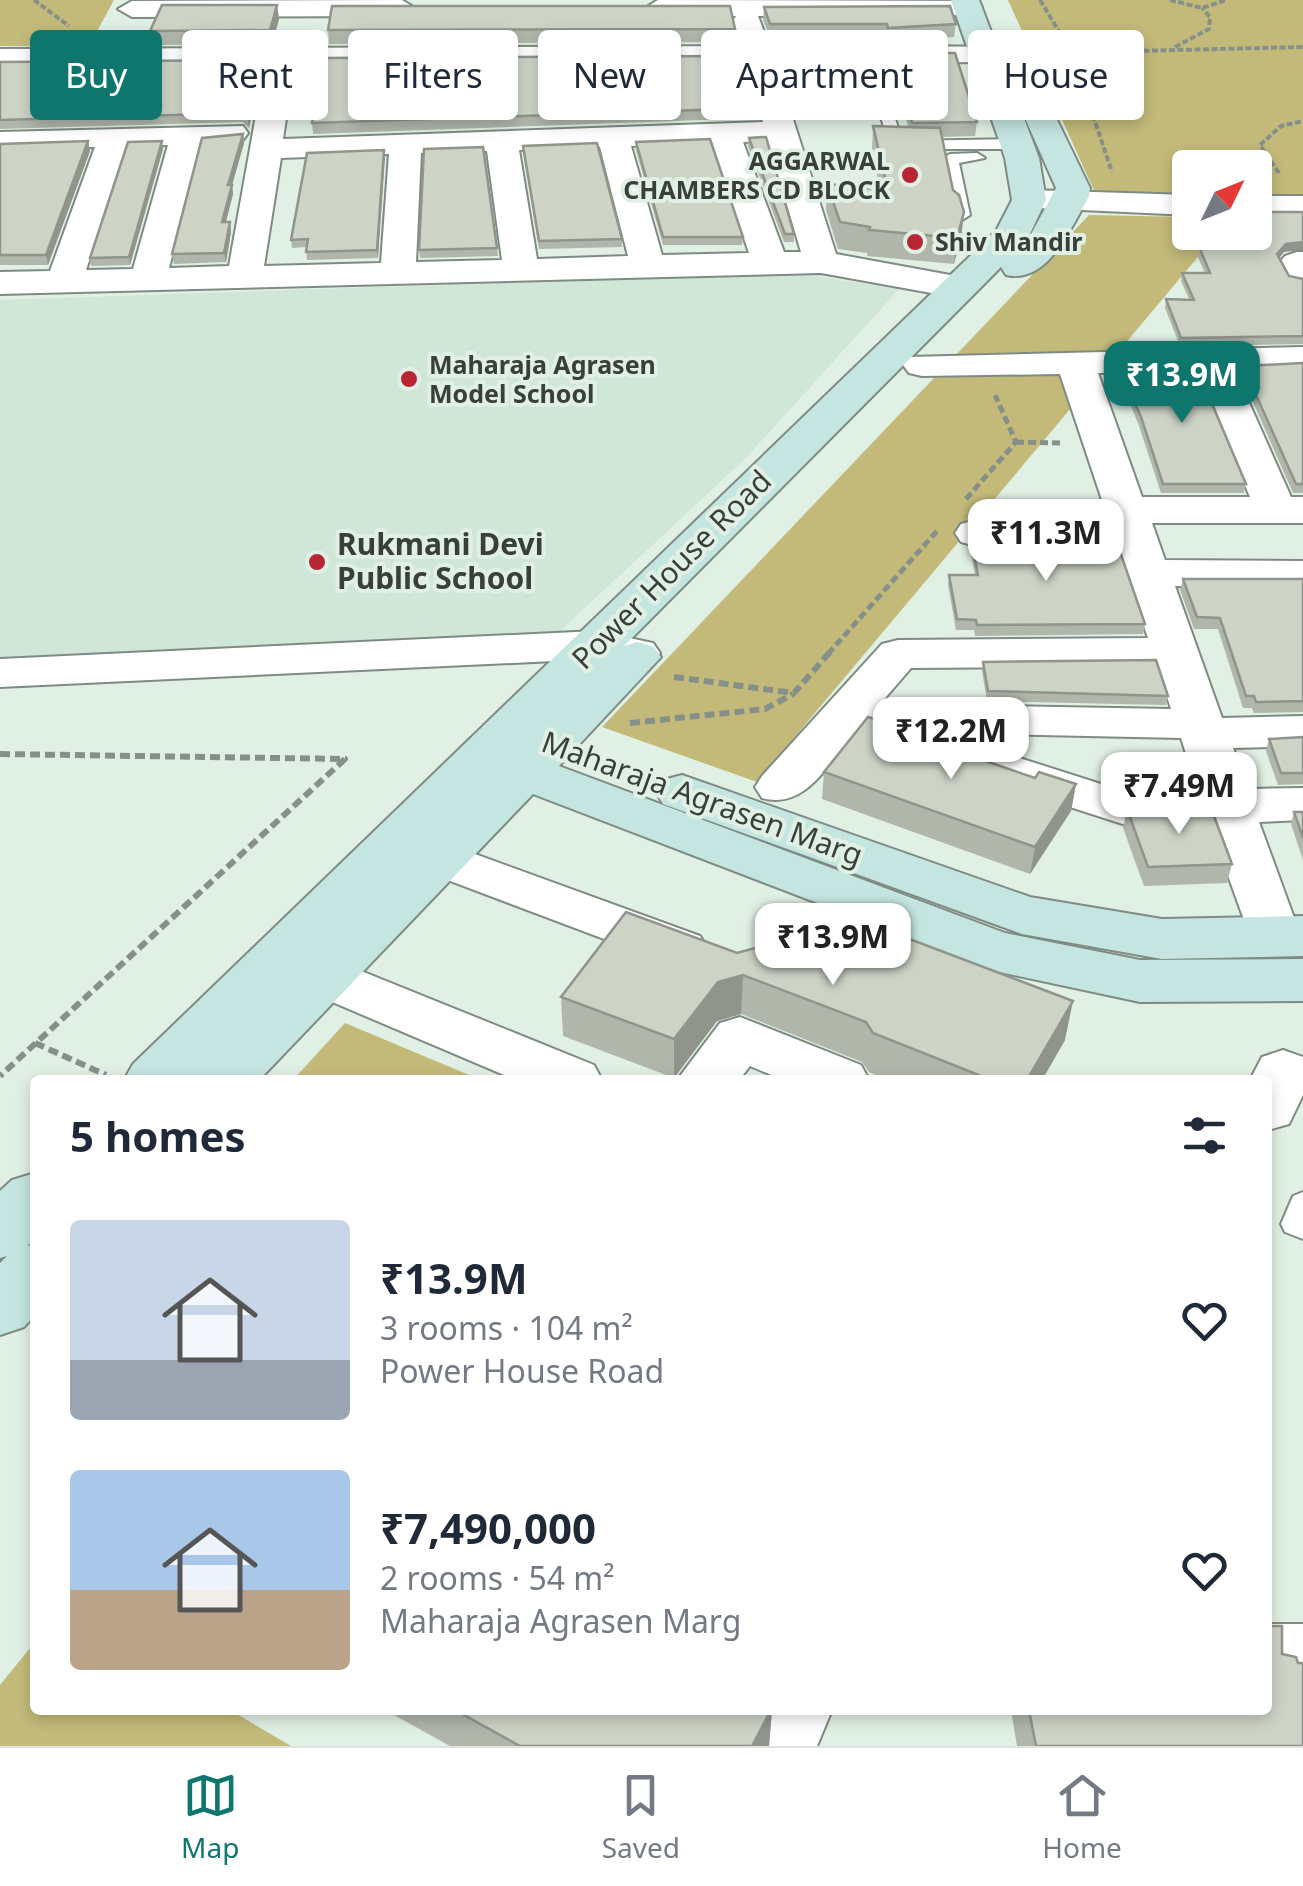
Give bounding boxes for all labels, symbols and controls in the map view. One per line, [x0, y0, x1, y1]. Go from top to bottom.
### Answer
chip: Buy [30, 30, 162, 120]
chip: Rent [182, 30, 328, 120]
chip: Filters [348, 30, 518, 120]
chip: New [538, 30, 681, 120]
chip: Apartment [701, 30, 948, 120]
chip: House [968, 30, 1144, 120]
place label: AGGARWAL CHAMBERS CD BLOCK [623, 143, 890, 206]
north arrow [1172, 150, 1272, 250]
map controls [1172, 150, 1272, 250]
marker: AGGARWAL CHAMBERS CD BLOCK [899, 164, 921, 186]
place label: Shiv Mandir [935, 224, 1083, 258]
marker: Shiv Mandir [904, 231, 926, 253]
pin: ₹13.9M [1101, 341, 1263, 426]
place label: Maharaja Agrasen Model School [429, 347, 656, 410]
text: ₹13.9M [1126, 352, 1238, 395]
marker: Maharaja Agrasen Model School [398, 368, 420, 390]
street label: Power House Road [562, 460, 780, 678]
pin: ₹11.3M [965, 499, 1127, 584]
text: ₹11.3M [990, 510, 1102, 553]
place label: Rukmani Devi Public School [337, 523, 544, 598]
marker: Rukmani Devi Public School [306, 551, 328, 573]
pin: ₹12.2M [870, 697, 1032, 782]
text: ₹12.2M [895, 708, 1007, 751]
street label: Maharaja Agrasen Marg [536, 720, 869, 875]
pin: ₹7.49M [1098, 752, 1260, 837]
text: ₹7.49M [1123, 763, 1235, 806]
pin: ₹13.9M [752, 903, 914, 988]
text: ₹13.9M [777, 914, 889, 957]
text: 5 homes [70, 1107, 246, 1164]
icon: filters [1177, 1108, 1232, 1163]
text: ₹13.9M [380, 1249, 528, 1306]
icon: home [150, 1260, 270, 1380]
icon: heart [1177, 1293, 1232, 1348]
text: 3 rooms · 104 m² [380, 1306, 633, 1349]
text: Power House Road [380, 1349, 664, 1392]
text: ₹7,490,000 [380, 1499, 596, 1556]
icon: home [150, 1510, 270, 1630]
icon: heart [1177, 1543, 1232, 1598]
text: 2 rooms · 54 m² [380, 1556, 614, 1599]
text: Maharaja Agrasen Marg [380, 1599, 741, 1642]
tab: Map [181, 1768, 239, 1866]
tab: Saved [602, 1768, 680, 1866]
tab: Home [1042, 1768, 1122, 1866]

